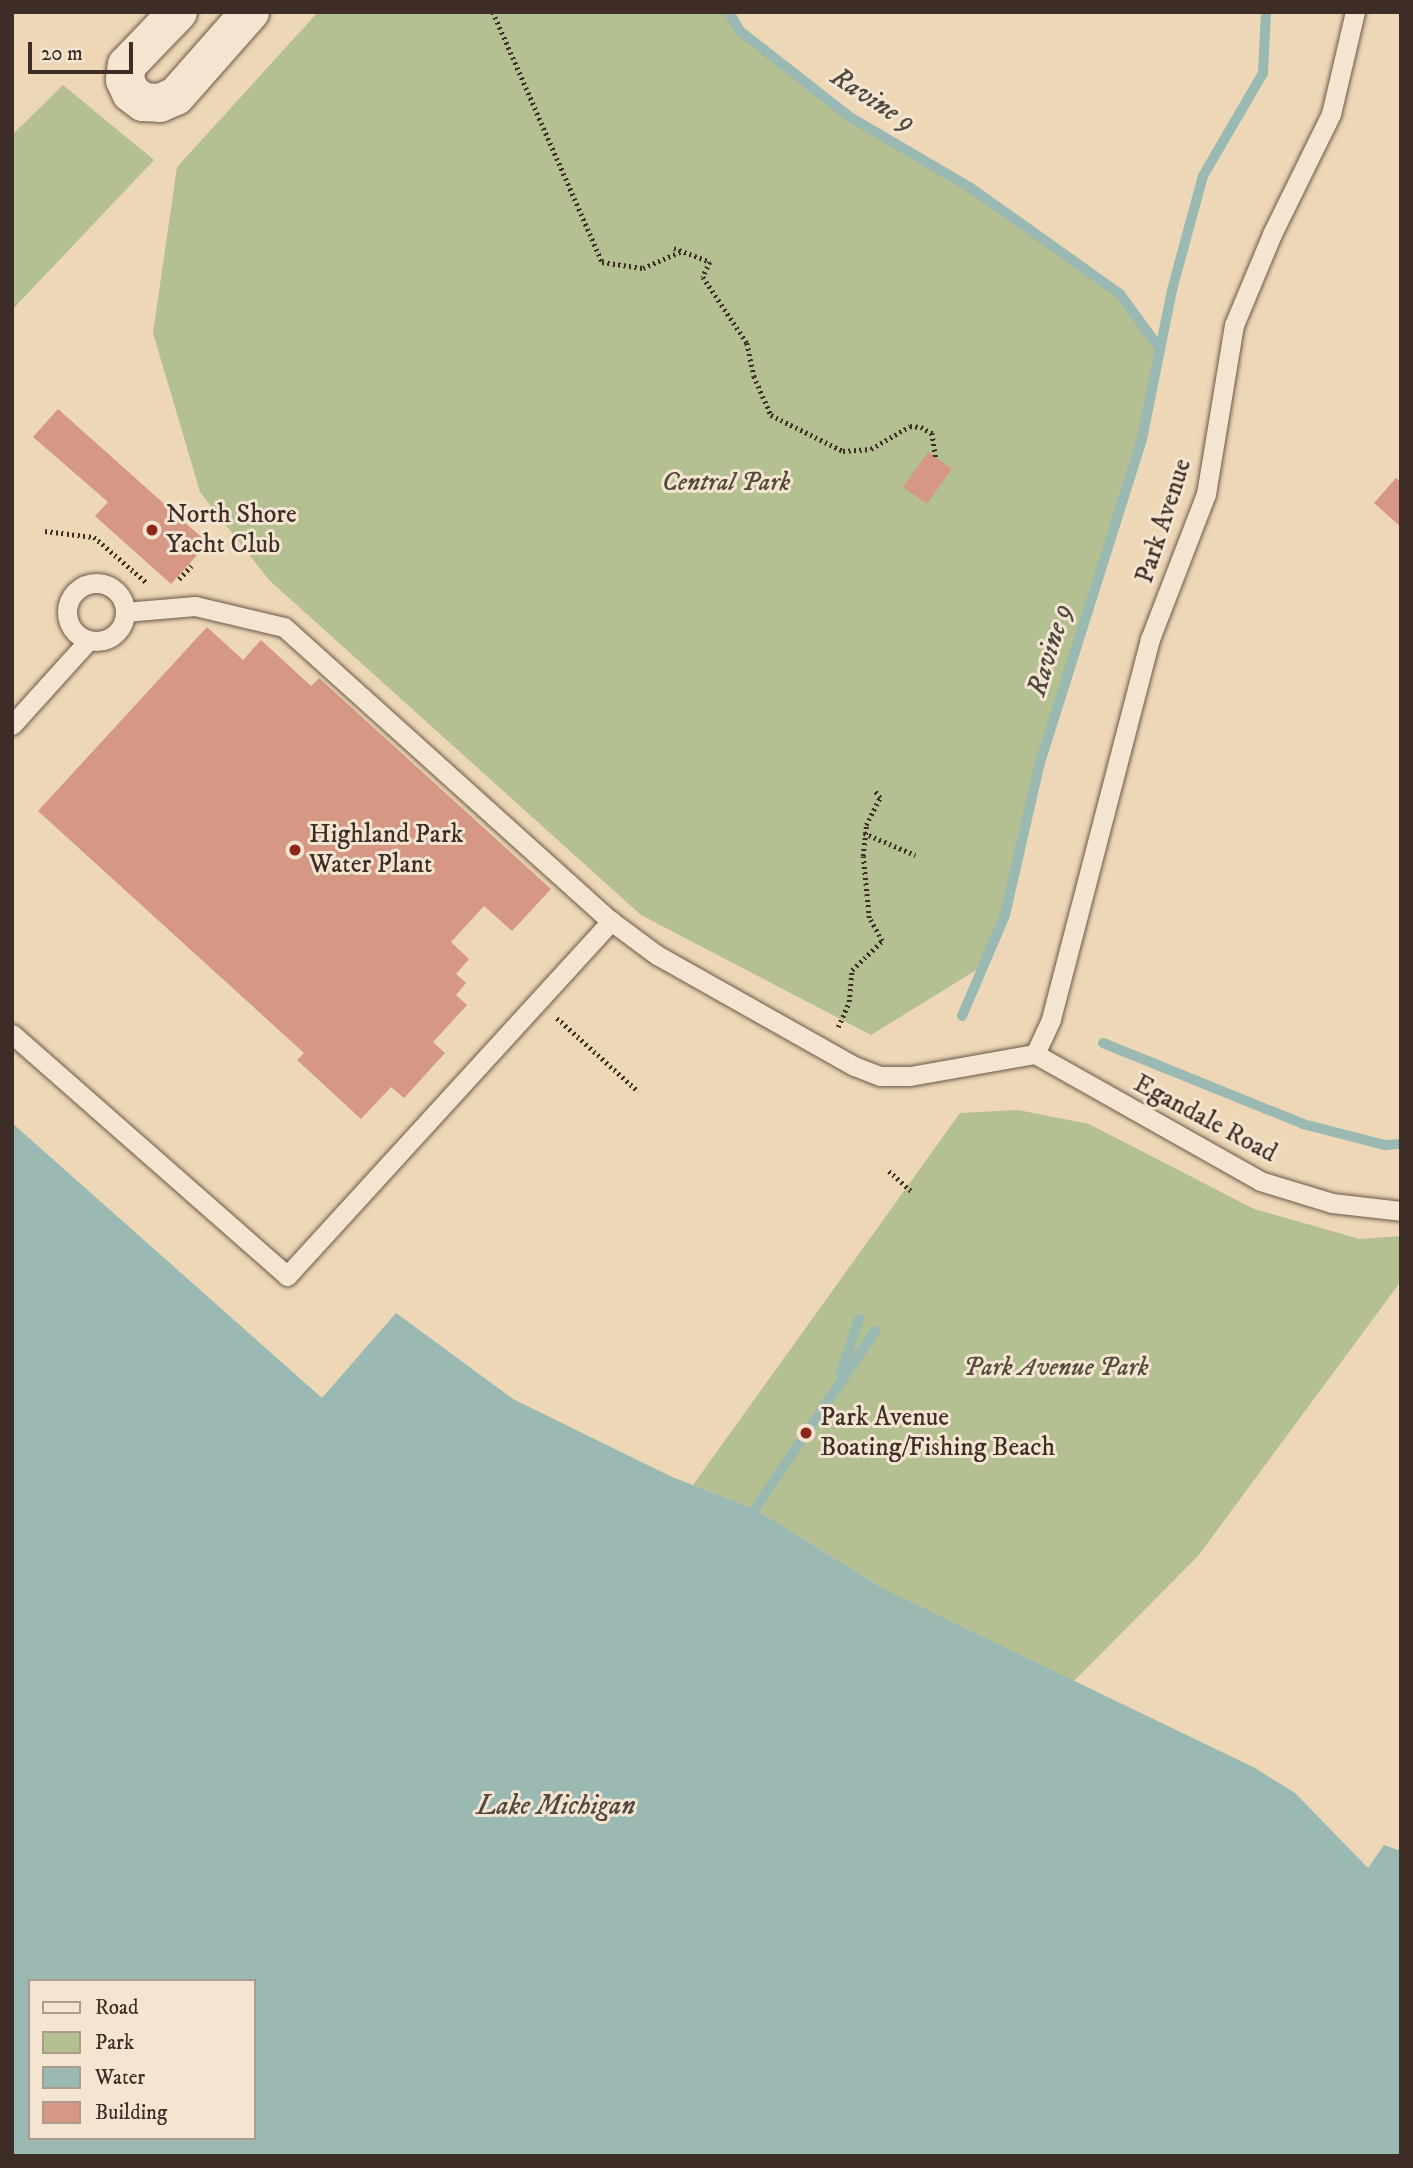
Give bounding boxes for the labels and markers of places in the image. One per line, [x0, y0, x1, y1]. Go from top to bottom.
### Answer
place label: North Shore Yacht Club [166, 499, 297, 560]
marker: North Shore Yacht Club [144, 522, 160, 538]
place label: Highland Park Water Plant [309, 819, 463, 880]
marker: Highland Park Water Plant [287, 842, 303, 858]
place label: Park Avenue Boating/Fishing Beach [820, 1402, 1055, 1464]
marker: Park Avenue Boating/Fishing Beach [798, 1425, 814, 1441]

